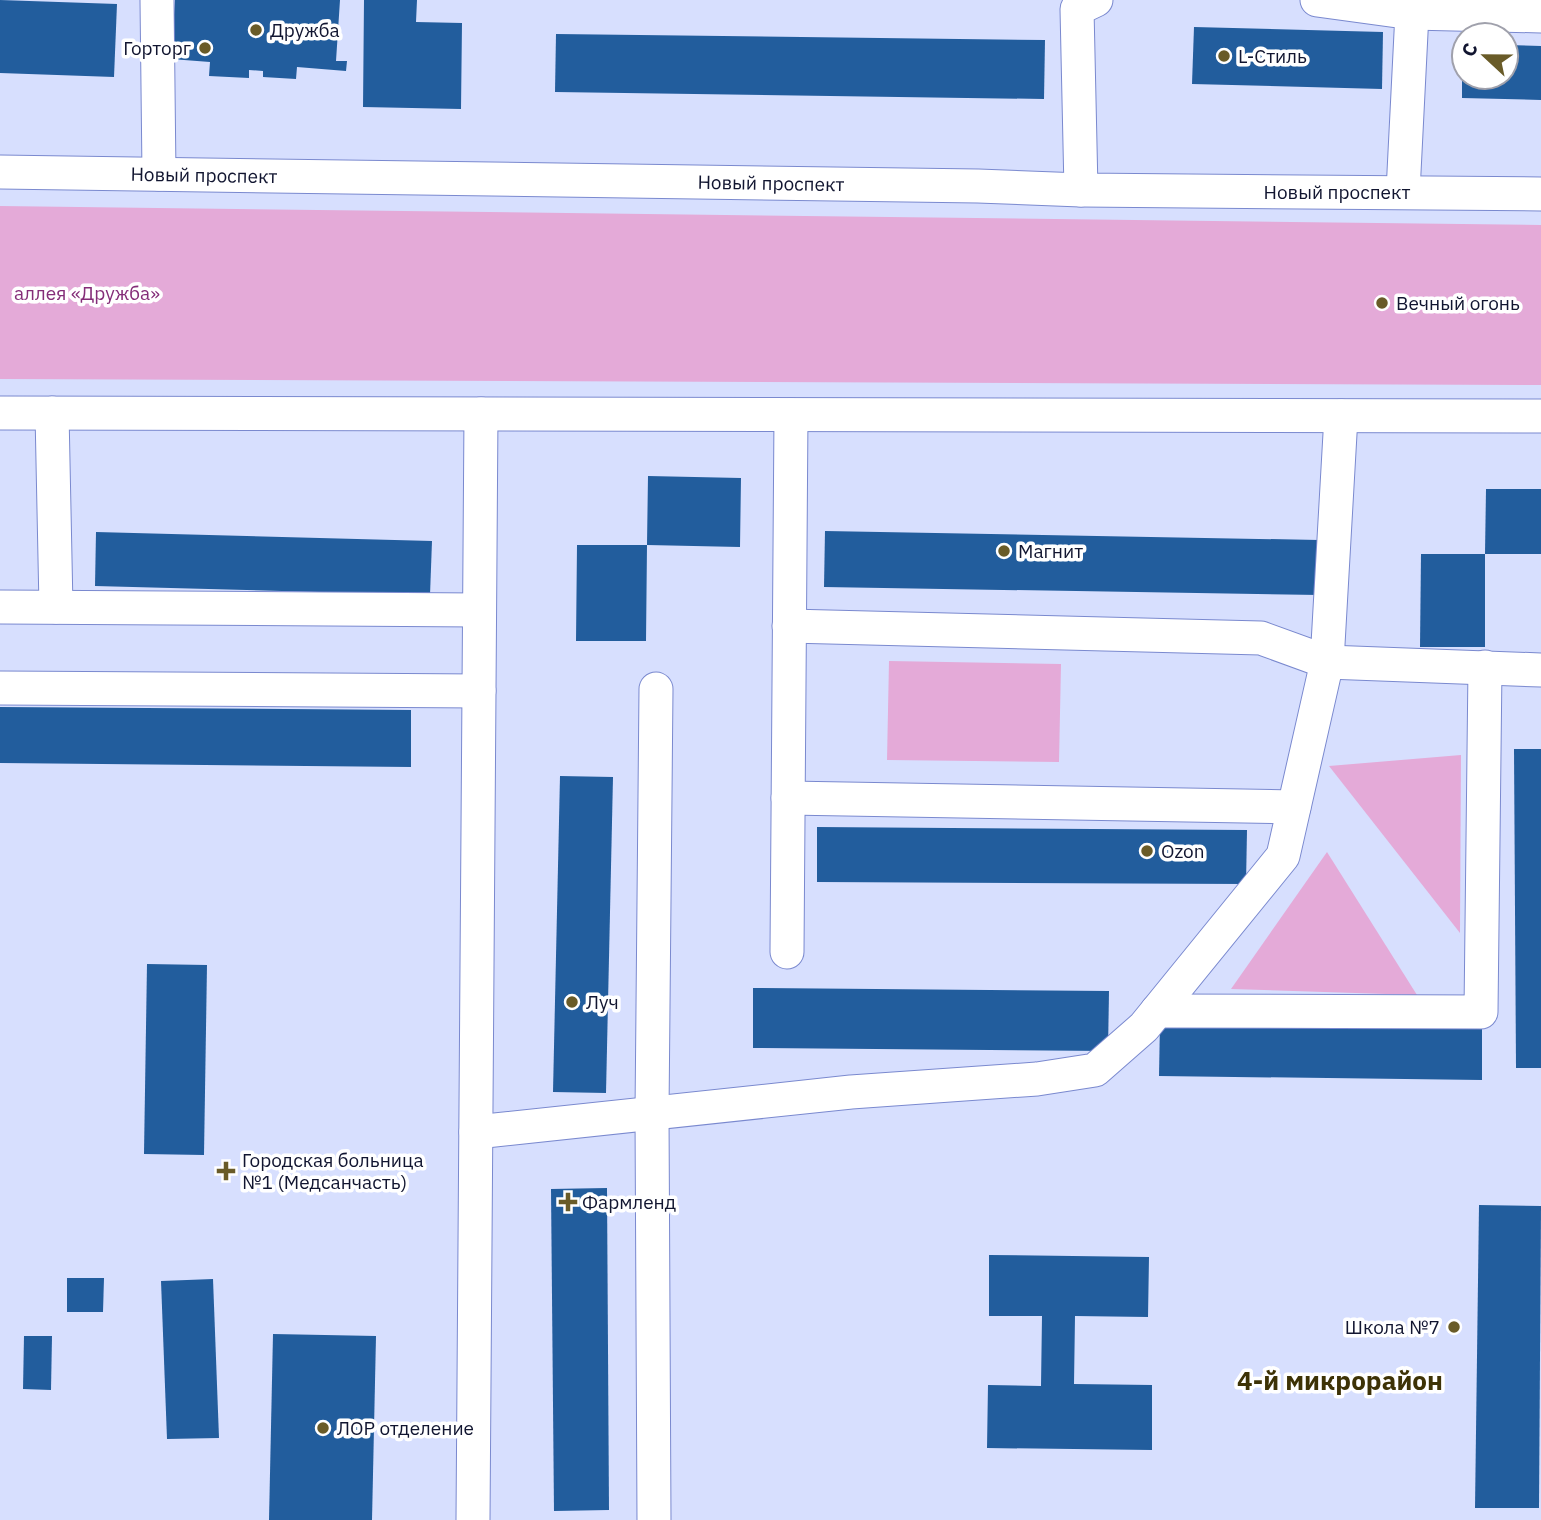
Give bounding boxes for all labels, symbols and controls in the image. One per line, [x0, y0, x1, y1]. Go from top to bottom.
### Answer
place label: Дружба [270, 18, 340, 42]
north arrow [1450, 21, 1520, 91]
marker: Дружба [248, 22, 264, 38]
place label: Горторг [123, 36, 191, 60]
text: С [1456, 39, 1483, 60]
marker: Горторг [197, 40, 213, 56]
place label: L-Стиль [1238, 44, 1307, 68]
marker: L-Стиль [1216, 48, 1232, 64]
street label: Новый проспект [130, 162, 278, 188]
street label: Новый проспект [697, 170, 845, 196]
street label: Новый проспект [1264, 180, 1410, 204]
park label: аллея «Дружба» [14, 281, 160, 305]
place label: Вечный огонь [1396, 291, 1520, 315]
marker: Вечный огонь [1374, 295, 1390, 311]
place label: Магнит [1018, 539, 1083, 563]
marker: Магнит [996, 543, 1012, 559]
place label: Ozon [1161, 839, 1205, 863]
marker: Ozon [1139, 843, 1155, 859]
place label: Луч [586, 990, 619, 1014]
marker: Луч [564, 994, 580, 1010]
place label: Городская больница №1 (Медсанчасть) [242, 1148, 424, 1194]
marker: Городская больница №1 (Медсанчасть) [216, 1161, 236, 1181]
place label: Фармленд [582, 1190, 676, 1214]
marker: Фармленд [560, 1194, 576, 1210]
place label: Школа №7 [1345, 1315, 1440, 1339]
marker: Школа №7 [1446, 1319, 1462, 1335]
district label: 4-й микрорайон [1237, 1363, 1443, 1397]
place label: ЛОР отделение [337, 1416, 474, 1440]
marker: ЛОР отделение [315, 1420, 331, 1436]

